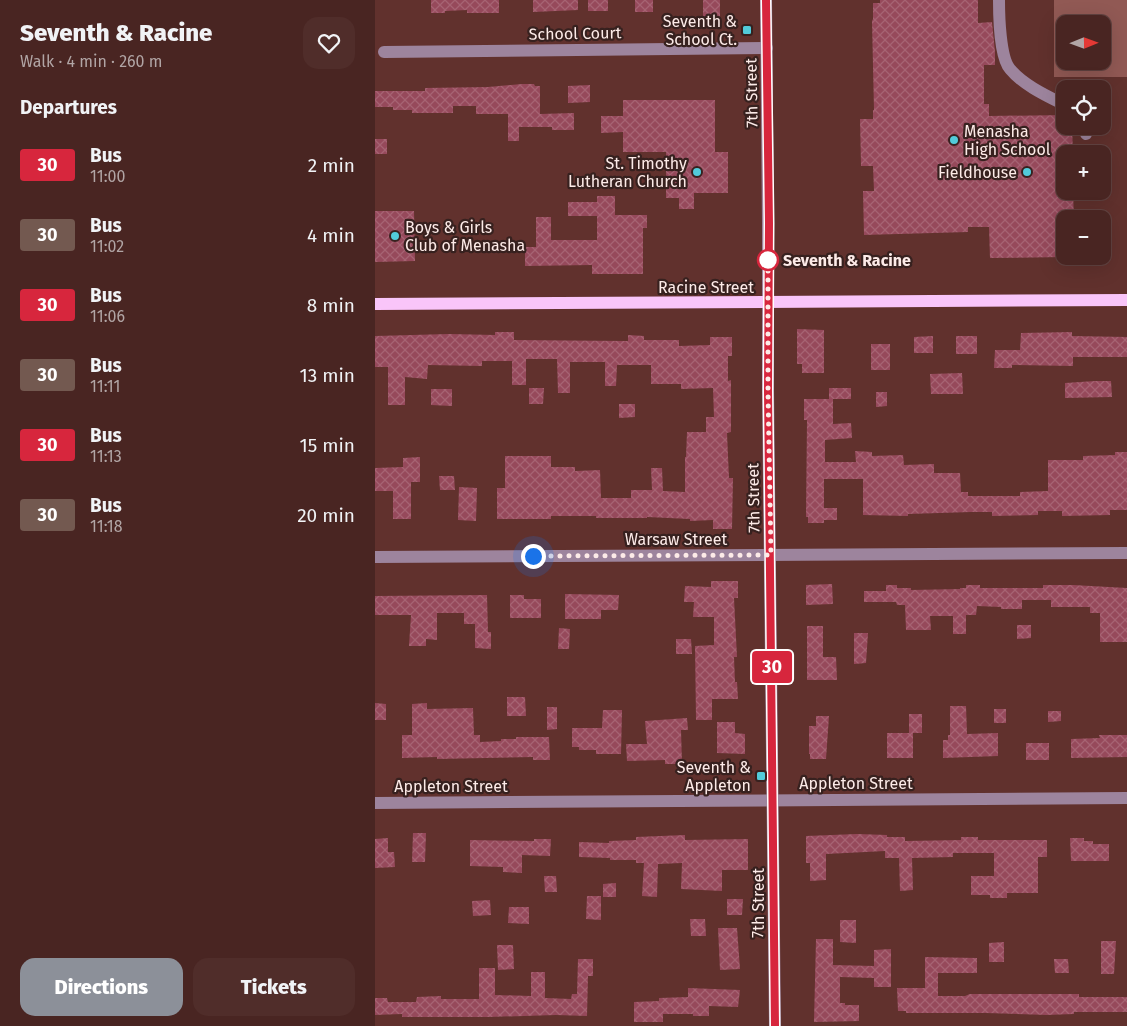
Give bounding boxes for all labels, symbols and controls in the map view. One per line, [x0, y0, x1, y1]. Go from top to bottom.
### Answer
place label: Seventh & School Ct. [663, 12, 737, 49]
north arrow [1056, 15, 1111, 70]
map controls [1056, 15, 1111, 265]
button: heart [303, 17, 355, 69]
text: Seventh & Racine [20, 19, 212, 47]
street label: School Court [529, 23, 622, 44]
marker: Seventh & School Ct. [741, 24, 753, 36]
text: Walk · 4 min · 260 m [20, 52, 162, 71]
street label: 7th Street [741, 58, 762, 128]
button: locate [1056, 80, 1111, 135]
text: Departures [20, 96, 117, 119]
place label: Menasha High School [964, 122, 1051, 159]
marker: Menasha High School [948, 134, 960, 146]
text: Bus [90, 144, 122, 167]
button: + [1056, 145, 1111, 200]
text: 30 [38, 154, 57, 176]
text: 2 min [308, 154, 355, 177]
place label: St. Timothy Lutheran Church [568, 154, 687, 191]
place label: Fieldhouse [938, 163, 1017, 182]
marker: St. Timothy Lutheran Church [691, 166, 703, 178]
marker: Fieldhouse [1021, 166, 1033, 178]
text: 11:00 [90, 167, 125, 186]
button: − [1056, 210, 1111, 265]
text: Bus [90, 214, 122, 237]
place label: Boys & Girls Club of Menasha [405, 218, 525, 255]
text: 30 [38, 224, 57, 246]
text: 4 min [307, 224, 355, 247]
marker: Boys & Girls Club of Menasha [389, 230, 401, 242]
text: 11:02 [90, 237, 124, 256]
marker: Seventh & Racine [757, 249, 779, 271]
place label: Seventh & Racine [783, 251, 911, 270]
street label: Racine Street [658, 278, 754, 297]
text: Bus [90, 284, 122, 307]
text: 30 [38, 294, 57, 316]
text: 8 min [307, 294, 355, 317]
text: 11:06 [90, 307, 125, 326]
text: Bus [90, 354, 122, 377]
text: 30 [38, 364, 57, 386]
text: 13 min [299, 364, 355, 387]
text: 11:11 [90, 377, 120, 396]
text: Bus [90, 424, 122, 447]
text: 30 [38, 434, 57, 456]
text: 15 min [299, 434, 355, 457]
text: 11:13 [90, 447, 122, 466]
street label: 7th Street [743, 463, 764, 533]
text: Bus [90, 494, 122, 517]
text: 30 [38, 504, 57, 526]
text: 20 min [297, 504, 355, 527]
text: 11:18 [90, 517, 123, 536]
street label: Warsaw Street [625, 530, 727, 549]
your location [521, 544, 546, 569]
line badge: 30 [749, 651, 795, 683]
text: 30 [762, 656, 782, 678]
place label: Seventh & Appleton [677, 758, 751, 795]
marker: Seventh & Appleton [755, 770, 767, 782]
street label: Appleton Street [799, 774, 913, 793]
street label: Appleton Street [394, 777, 508, 796]
street label: 7th Street [749, 868, 768, 938]
button: Directions [20, 958, 183, 1016]
button: Tickets [193, 958, 355, 1016]

